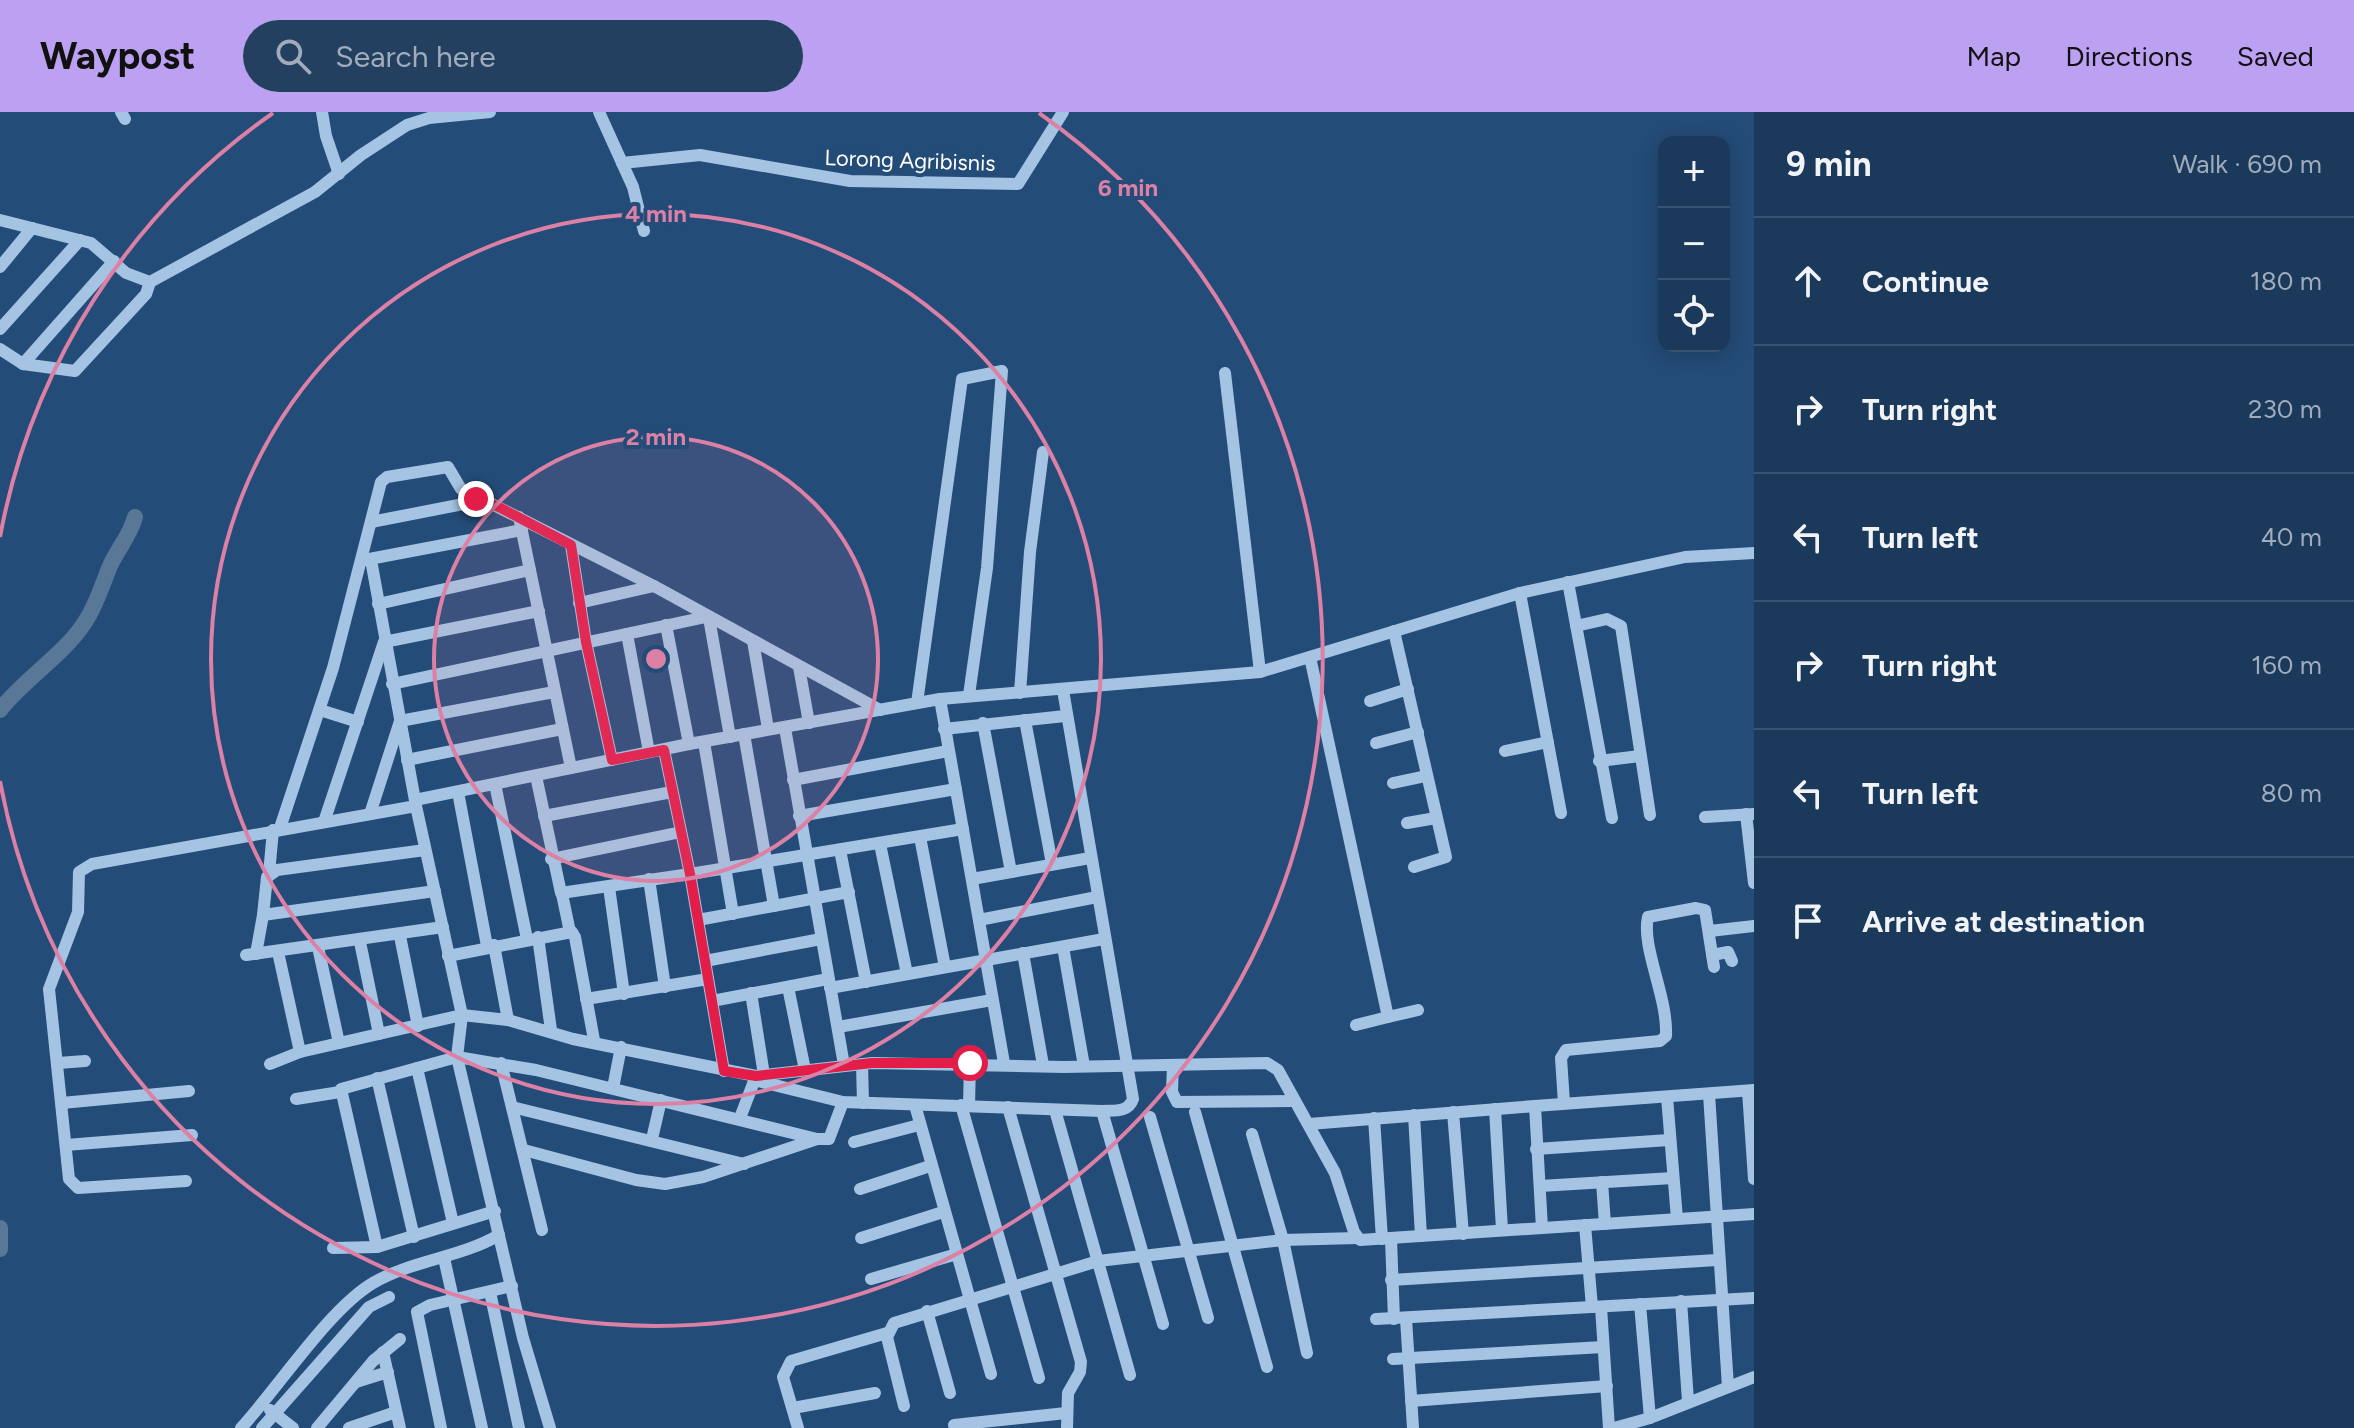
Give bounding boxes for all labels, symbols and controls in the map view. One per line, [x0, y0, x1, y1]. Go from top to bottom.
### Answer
search box [243, 20, 803, 92]
text: Waypost [40, 33, 195, 79]
icon: search [271, 34, 315, 78]
text: Search here [335, 38, 496, 75]
text: Map [1967, 39, 2021, 73]
text: Directions [2065, 39, 2193, 73]
text: Saved [2237, 39, 2314, 73]
map controls [1658, 136, 1730, 352]
button: + [1658, 136, 1730, 208]
street label: Lorong Agribisnis [824, 144, 996, 177]
text: 9 min [1786, 144, 1872, 185]
text: Walk · 690 m [2172, 148, 2322, 180]
text: 6 min [1098, 173, 1158, 202]
text: 4 min [625, 199, 687, 228]
button: − [1658, 208, 1730, 280]
icon: ahead [1786, 259, 1830, 303]
text: Continue [1862, 263, 1989, 300]
text: 180 m [2250, 265, 2322, 297]
button: locate [1658, 280, 1730, 352]
icon: right [1786, 387, 1830, 431]
text: Turn right [1862, 391, 1997, 428]
text: 230 m [2248, 393, 2322, 425]
text: 2 min [626, 422, 686, 451]
route end [458, 481, 494, 517]
icon: left [1786, 515, 1830, 559]
text: Turn left [1862, 519, 1979, 556]
text: 40 m [2261, 521, 2322, 553]
icon: right [1786, 643, 1830, 687]
centre of rings [642, 645, 670, 673]
text: Turn right [1862, 647, 1997, 684]
text: 160 m [2251, 649, 2322, 681]
icon: left [1786, 771, 1830, 815]
text: Turn left [1862, 775, 1979, 812]
text: 80 m [2261, 777, 2322, 809]
icon: arrive [1786, 899, 1830, 943]
text: Arrive at destination [1862, 903, 2145, 940]
route start [952, 1045, 988, 1081]

